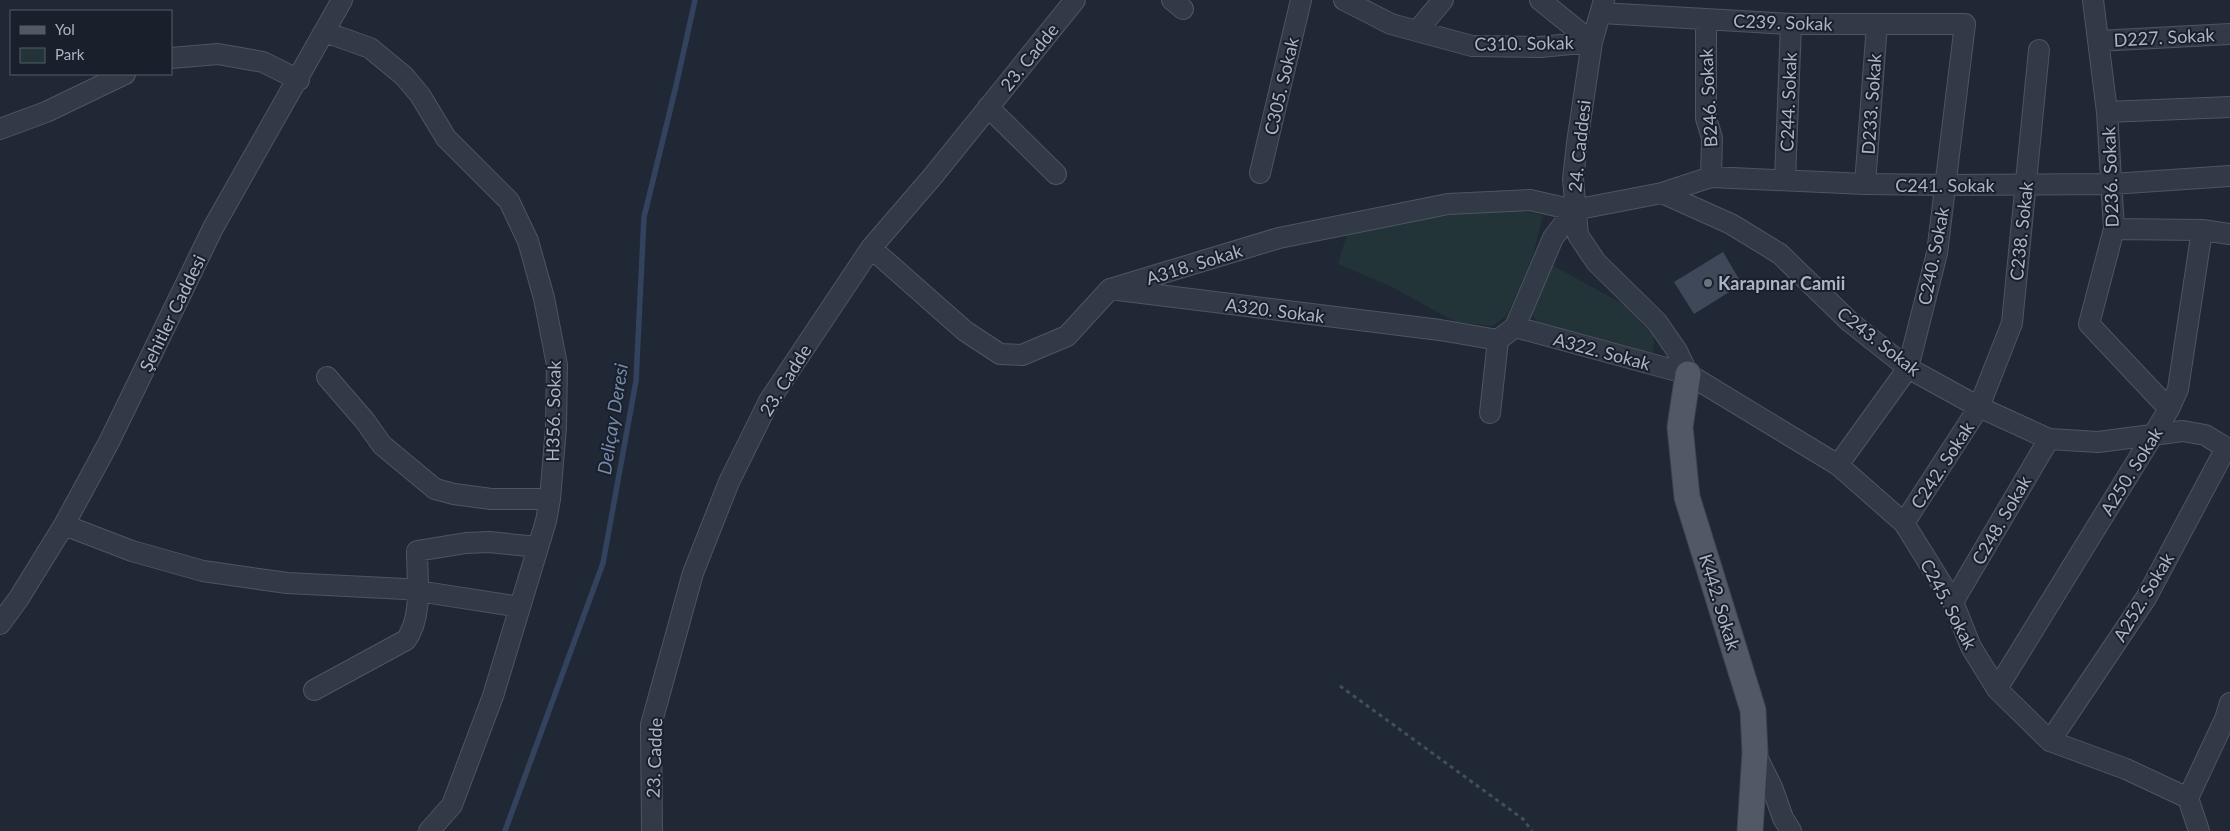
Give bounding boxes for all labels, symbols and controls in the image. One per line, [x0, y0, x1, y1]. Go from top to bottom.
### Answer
street label: C239. Sokak [1733, 9, 1834, 35]
legend [10, 10, 172, 75]
street label: 23. Cadde [995, 19, 1063, 95]
text: Yol [55, 20, 75, 38]
street label: D227. Sokak [2113, 23, 2216, 51]
street label: C310. Sokak [1474, 31, 1575, 55]
street label: C305. Sokak [1259, 34, 1303, 137]
text: Park [55, 45, 85, 63]
street label: B246. Sokak [1694, 47, 1722, 148]
street label: C244. Sokak [1775, 51, 1801, 152]
street label: D233. Sokak [1857, 52, 1886, 155]
street label: 24. Caddesi [1563, 99, 1595, 193]
street label: D236. Sokak [2097, 125, 2123, 228]
street label: C241. Sokak [1895, 174, 1996, 196]
street label: C238. Sokak [2005, 180, 2037, 282]
street label: C240. Sokak [1913, 204, 1953, 307]
street label: A318. Sokak [1143, 239, 1246, 289]
street label: Şehitler Caddesi [134, 251, 210, 375]
place label: Karapınar Camii [1718, 272, 1845, 294]
marker: Karapınar Camii [1702, 277, 1714, 289]
street label: A320. Sokak [1224, 293, 1327, 327]
street label: C243. Sokak [1833, 302, 1926, 381]
street label: A322. Sokak [1551, 327, 1654, 375]
street label: 23. Cadde [754, 340, 816, 420]
street label: H356. Sokak [541, 359, 565, 462]
water label: Deliçay Deresi [592, 361, 632, 476]
street label: C242. Sokak [1906, 417, 1979, 513]
street label: A250. Sokak [2095, 422, 2167, 519]
street label: C248. Sokak [1967, 471, 2036, 569]
street label: A252. Sokak [2108, 548, 2178, 645]
street label: K442. Sokak [1695, 551, 1745, 653]
street label: C245. Sokak [1916, 555, 1982, 654]
street label: 23. Cadde [642, 717, 666, 799]

